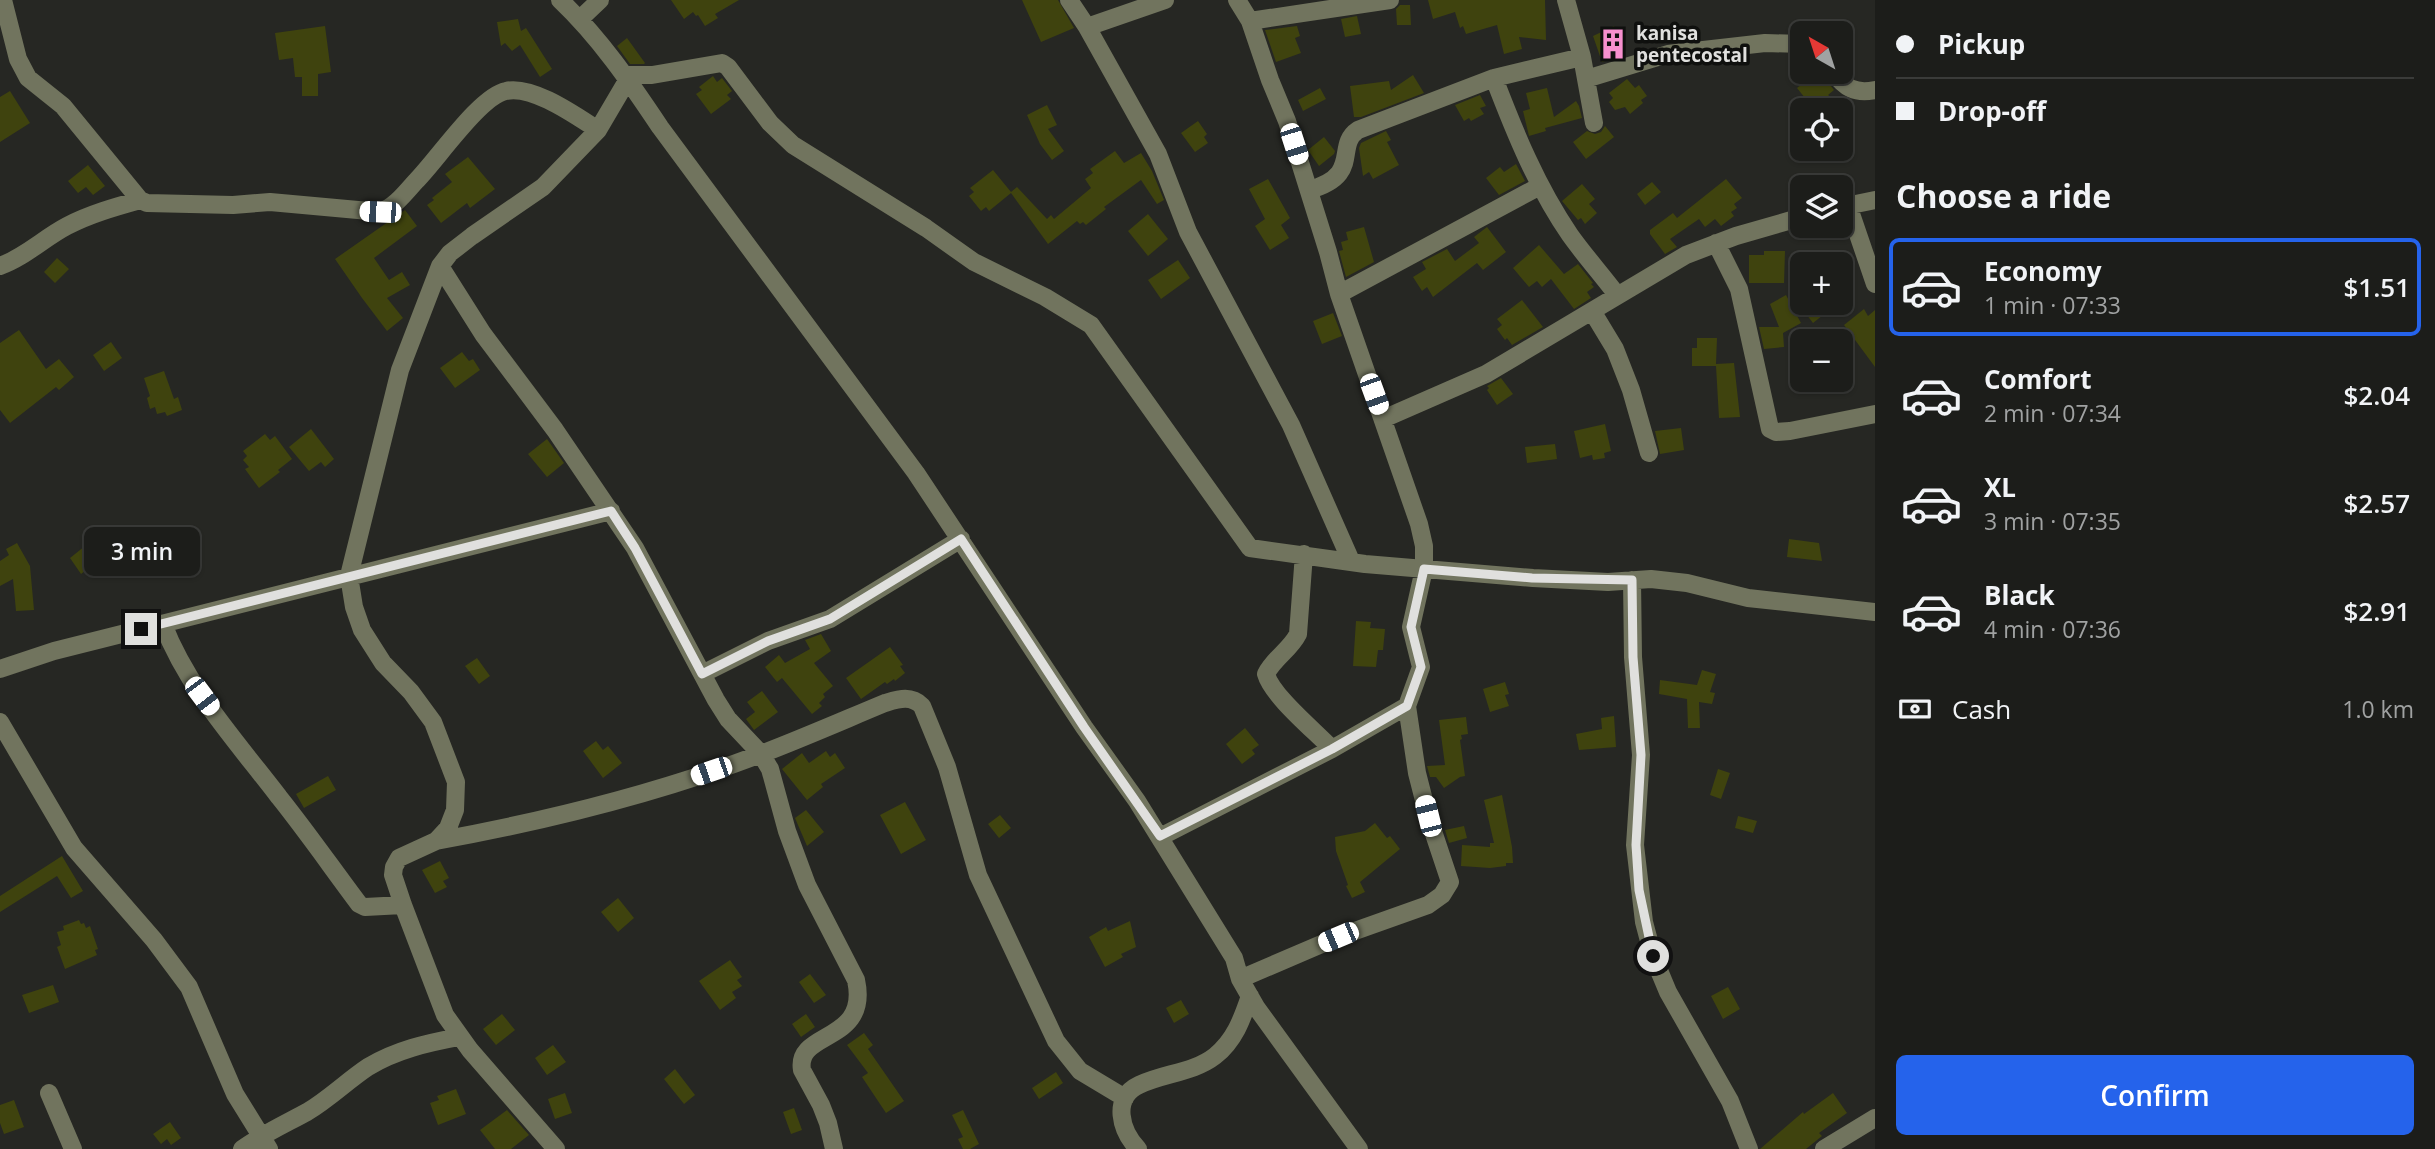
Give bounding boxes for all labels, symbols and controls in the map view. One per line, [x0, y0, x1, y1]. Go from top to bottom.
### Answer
place label: kanisa pentecostal [1636, 20, 1748, 68]
north arrow [1790, 21, 1853, 84]
map controls [1790, 21, 1853, 392]
text: Pickup [1938, 26, 2025, 62]
building icon: kanisa pentecostal [1596, 27, 1630, 61]
text: Drop-off [1938, 93, 2046, 129]
button: locate [1790, 98, 1853, 161]
car [1278, 121, 1311, 167]
text: Choose a ride [1896, 174, 2111, 217]
button: layers [1790, 175, 1853, 238]
car [359, 201, 402, 223]
button: + [1790, 252, 1853, 315]
text: Economy [1984, 253, 2102, 289]
icon: car [1900, 256, 1963, 319]
text: $1.51 [2343, 269, 2410, 305]
text: 1 min · 07:33 [1984, 289, 2121, 321]
button: − [1790, 329, 1853, 392]
text: Comfort [1984, 361, 2091, 397]
icon: car [1900, 364, 1963, 427]
car [1357, 371, 1392, 417]
text: $2.04 [2343, 377, 2410, 413]
text: 2 min · 07:34 [1984, 397, 2121, 429]
text: XL [1984, 469, 2016, 505]
icon: car [1900, 472, 1963, 535]
text: $2.57 [2343, 485, 2410, 521]
text: 3 min · 07:35 [1984, 505, 2121, 537]
callout: 3 min [83, 528, 199, 576]
text: 3 min [111, 535, 173, 567]
text: Black [1984, 577, 2055, 613]
icon: car [1900, 580, 1963, 643]
text: $2.91 [2343, 593, 2410, 629]
route end [125, 613, 157, 645]
text: 4 min · 07:36 [1984, 613, 2121, 645]
car [181, 673, 224, 719]
icon: cash [1896, 690, 1934, 728]
text: Cash [1952, 691, 2011, 727]
text: 1.0 km [2342, 693, 2414, 725]
car [688, 754, 735, 788]
car [1413, 793, 1444, 839]
car [1315, 919, 1362, 955]
route start [1637, 940, 1669, 972]
button: Confirm [1896, 1055, 2414, 1135]

